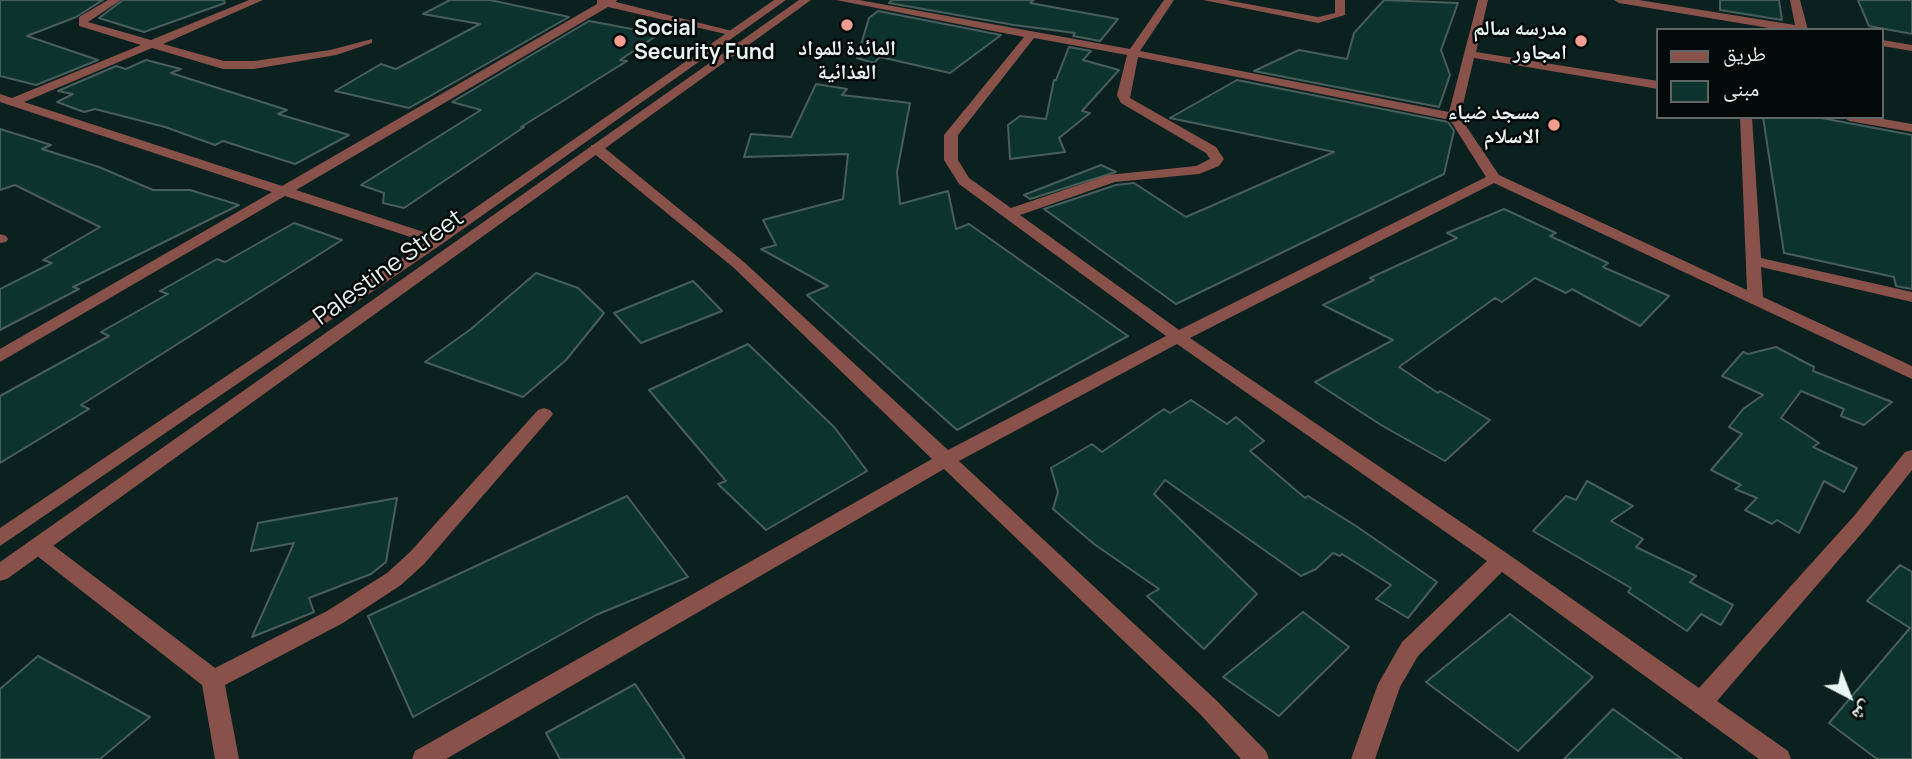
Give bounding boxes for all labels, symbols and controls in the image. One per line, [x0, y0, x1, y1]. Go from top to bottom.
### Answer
place label: Social Security Fund [634, 16, 775, 66]
place label: مدرسه سالم امجاور [1473, 16, 1567, 66]
marker: المائدة للمواد الغذائية [839, 17, 855, 33]
legend [1657, 28, 1884, 119]
marker: Social Security Fund [612, 33, 628, 49]
marker: مدرسه سالم امجاور [1573, 33, 1589, 49]
place label: المائدة للمواد الغذائية [798, 36, 896, 86]
text: طريق [1723, 39, 1766, 67]
text: مبنى [1723, 74, 1759, 102]
place label: مسجد ضياء الاسلام [1447, 100, 1540, 150]
marker: مسجد ضياء الاسلام [1546, 117, 1562, 133]
street label: Palestine Street [308, 204, 470, 332]
north arrow [1814, 661, 1884, 731]
text: ش [1847, 695, 1879, 728]

